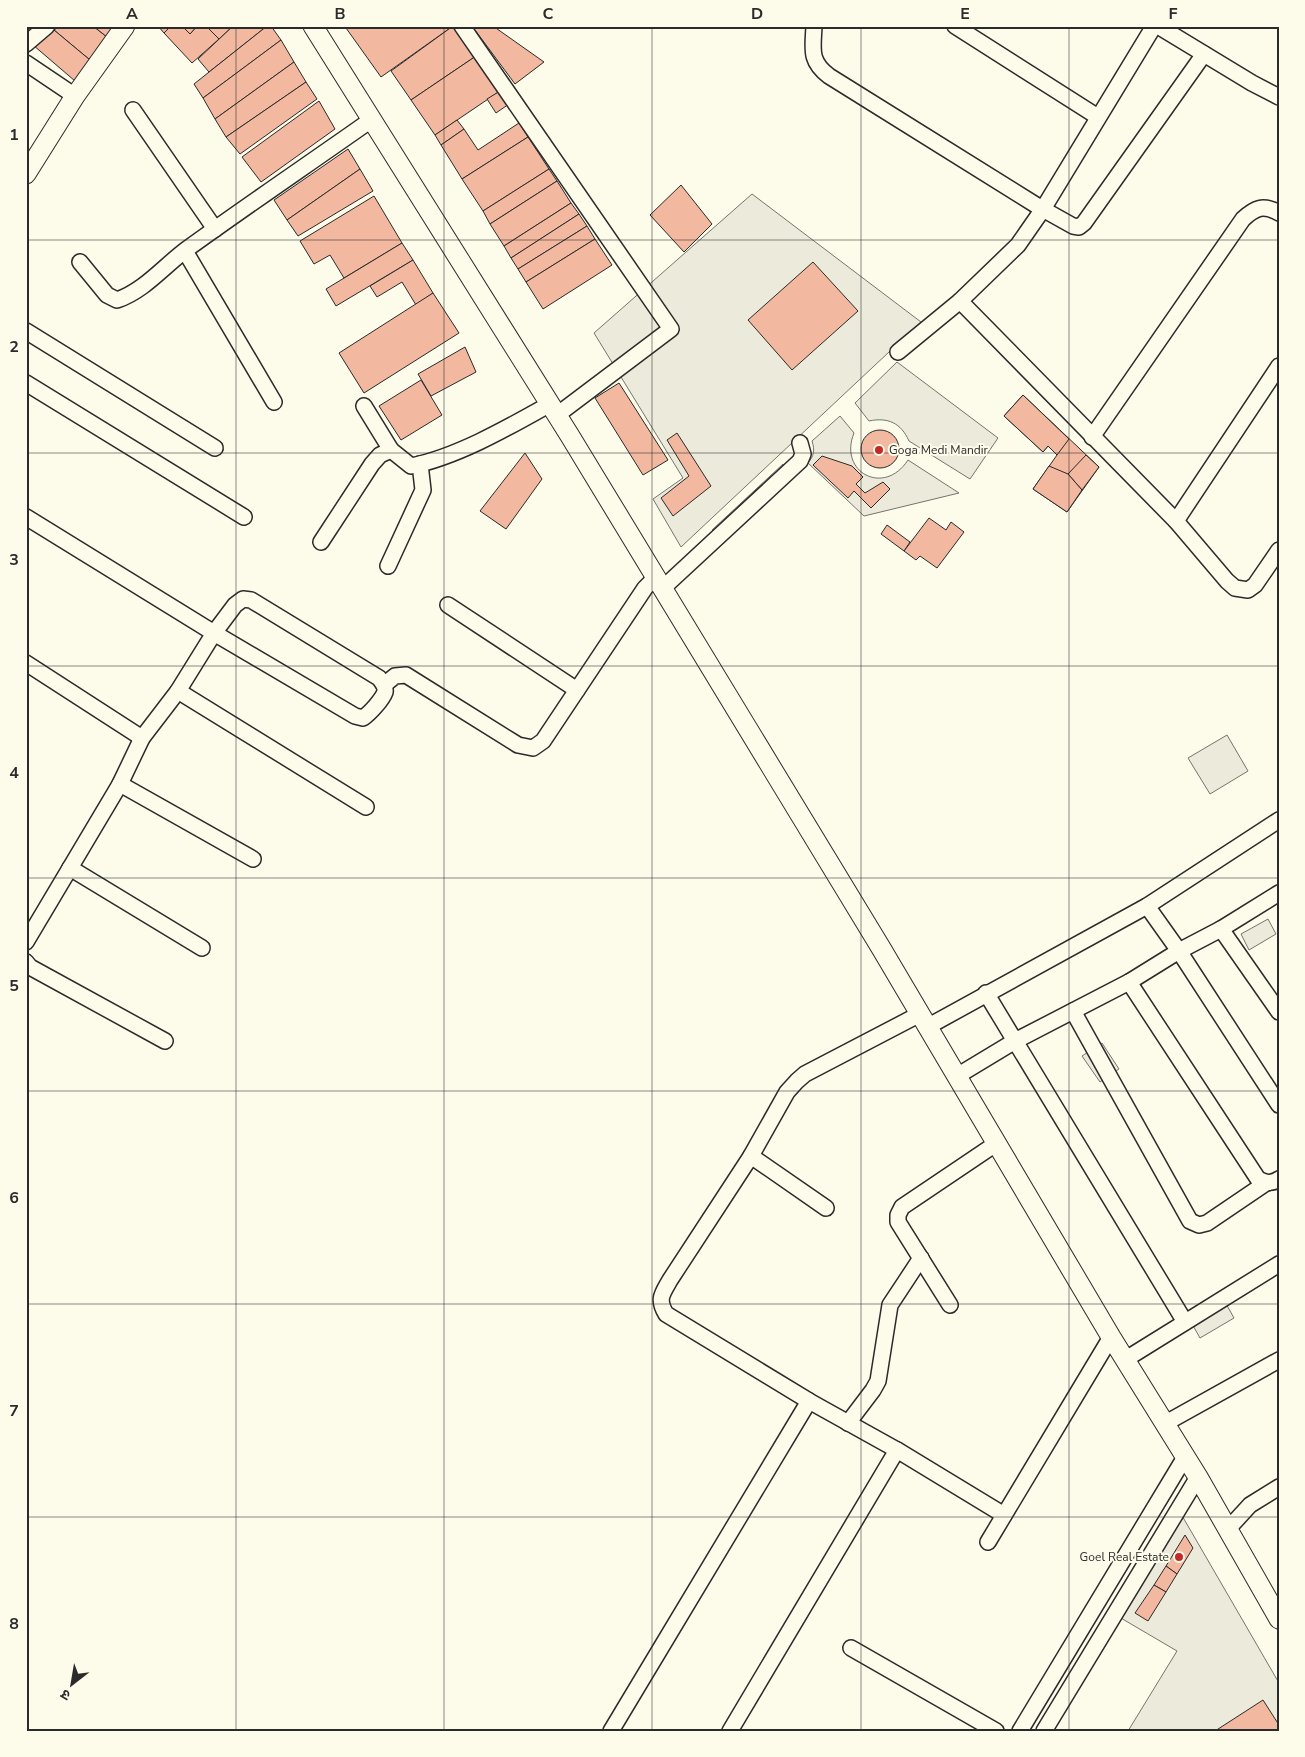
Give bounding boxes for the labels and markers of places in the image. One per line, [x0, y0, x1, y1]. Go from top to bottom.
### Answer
place label: Goga Medi Mandir [889, 442, 989, 458]
marker: Goga Medi Mandir [873, 444, 885, 456]
place label: Goel Real Estate [1080, 1549, 1169, 1565]
marker: Goel Real Estate [1173, 1551, 1185, 1563]

